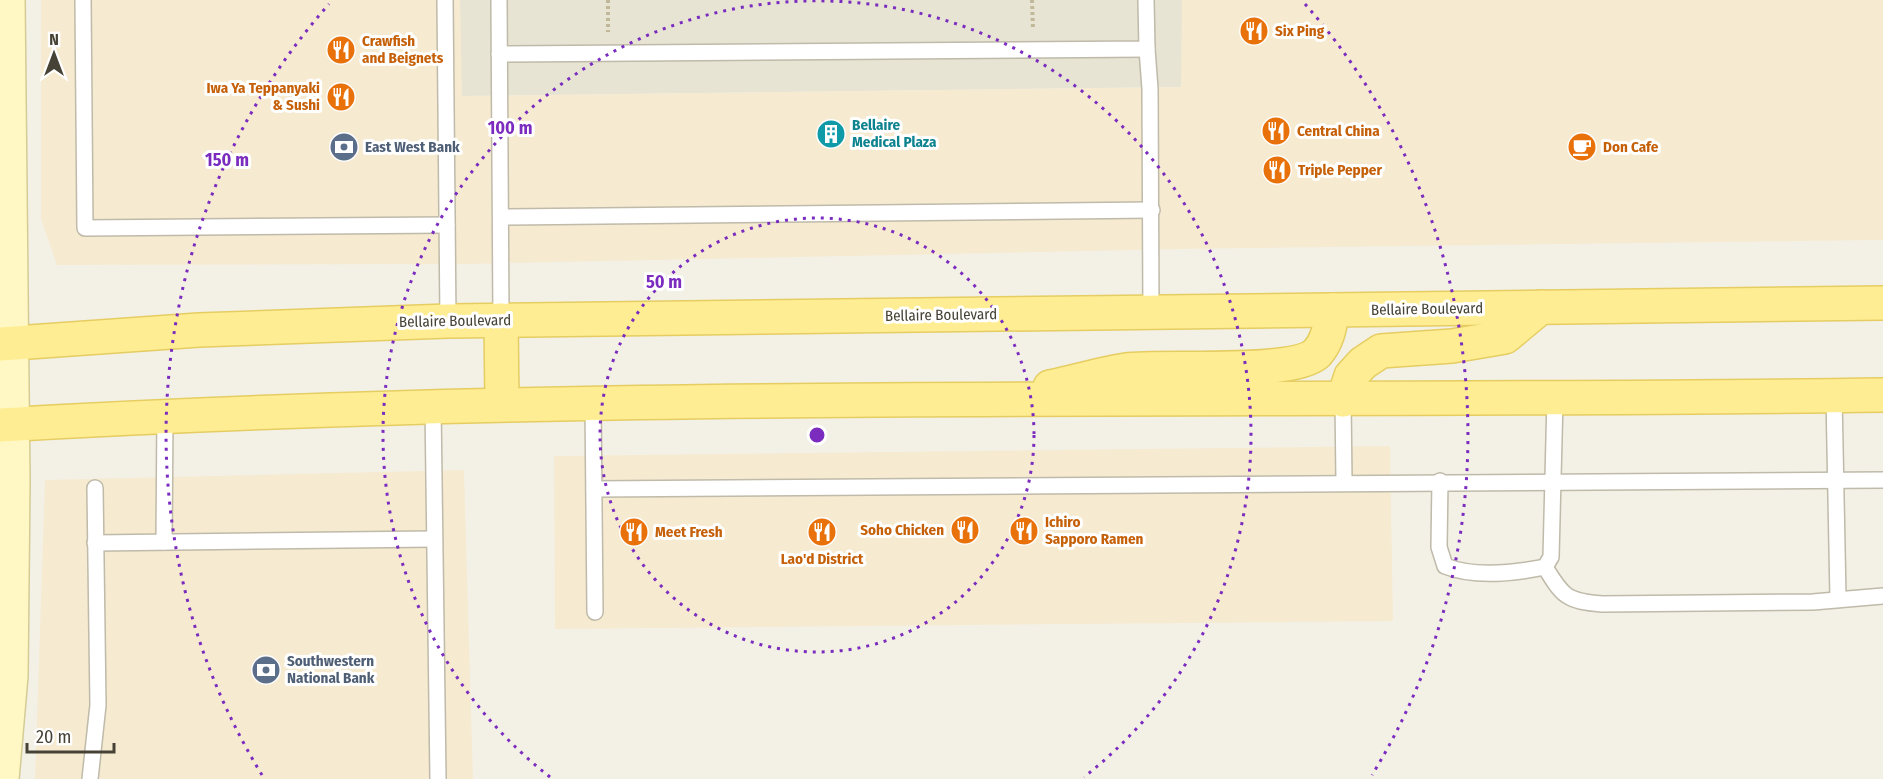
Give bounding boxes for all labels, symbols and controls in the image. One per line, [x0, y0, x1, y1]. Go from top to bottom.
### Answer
restaurant icon: Six Ping [1238, 15, 1270, 47]
place label: Six Ping [1275, 22, 1325, 40]
north arrow [24, 24, 84, 84]
text: N [49, 30, 59, 49]
place label: Crawfish and Beignets [362, 32, 444, 67]
restaurant icon: Crawfish and Beignets [325, 34, 357, 66]
place label: Iwa Ya Teppanyaki & Sushi [207, 79, 320, 114]
restaurant icon: Iwa Ya Teppanyaki & Sushi [325, 81, 357, 113]
restaurant icon: Central China [1260, 115, 1292, 147]
place label: Bellaire Medical Plaza [852, 116, 937, 151]
text: 100 m [488, 117, 532, 139]
building icon: Bellaire Medical Plaza [815, 118, 847, 150]
place label: Central China [1297, 122, 1380, 140]
bank icon: East West Bank [328, 131, 360, 163]
cafe icon: Don Cafe [1566, 131, 1598, 163]
place label: East West Bank [365, 138, 460, 156]
place label: Don Cafe [1603, 138, 1659, 156]
text: 150 m [205, 149, 249, 171]
restaurant icon: Triple Pepper [1261, 154, 1293, 186]
place label: Triple Pepper [1298, 161, 1382, 179]
text: 50 m [646, 271, 682, 293]
street label: Bellaire Boulevard [1371, 299, 1483, 319]
street label: Bellaire Boulevard [885, 305, 997, 325]
street label: Bellaire Boulevard [399, 311, 511, 331]
centre of rings [807, 425, 827, 445]
place label: Ichiro Sapporo Ramen [1045, 513, 1144, 548]
restaurant icon: Soho Chicken [949, 514, 981, 546]
restaurant icon: Ichiro Sapporo Ramen [1008, 515, 1040, 547]
restaurant icon: Meet Fresh [618, 516, 650, 548]
restaurant icon: Lao'd District [806, 516, 838, 548]
place label: Soho Chicken [860, 521, 944, 539]
place label: Meet Fresh [655, 523, 723, 541]
place label: Lao'd District [781, 550, 864, 568]
place label: Southwestern National Bank [287, 652, 375, 687]
bank icon: Southwestern National Bank [250, 654, 282, 686]
scale bar [27, 716, 114, 754]
text: 20 m [36, 726, 71, 748]

